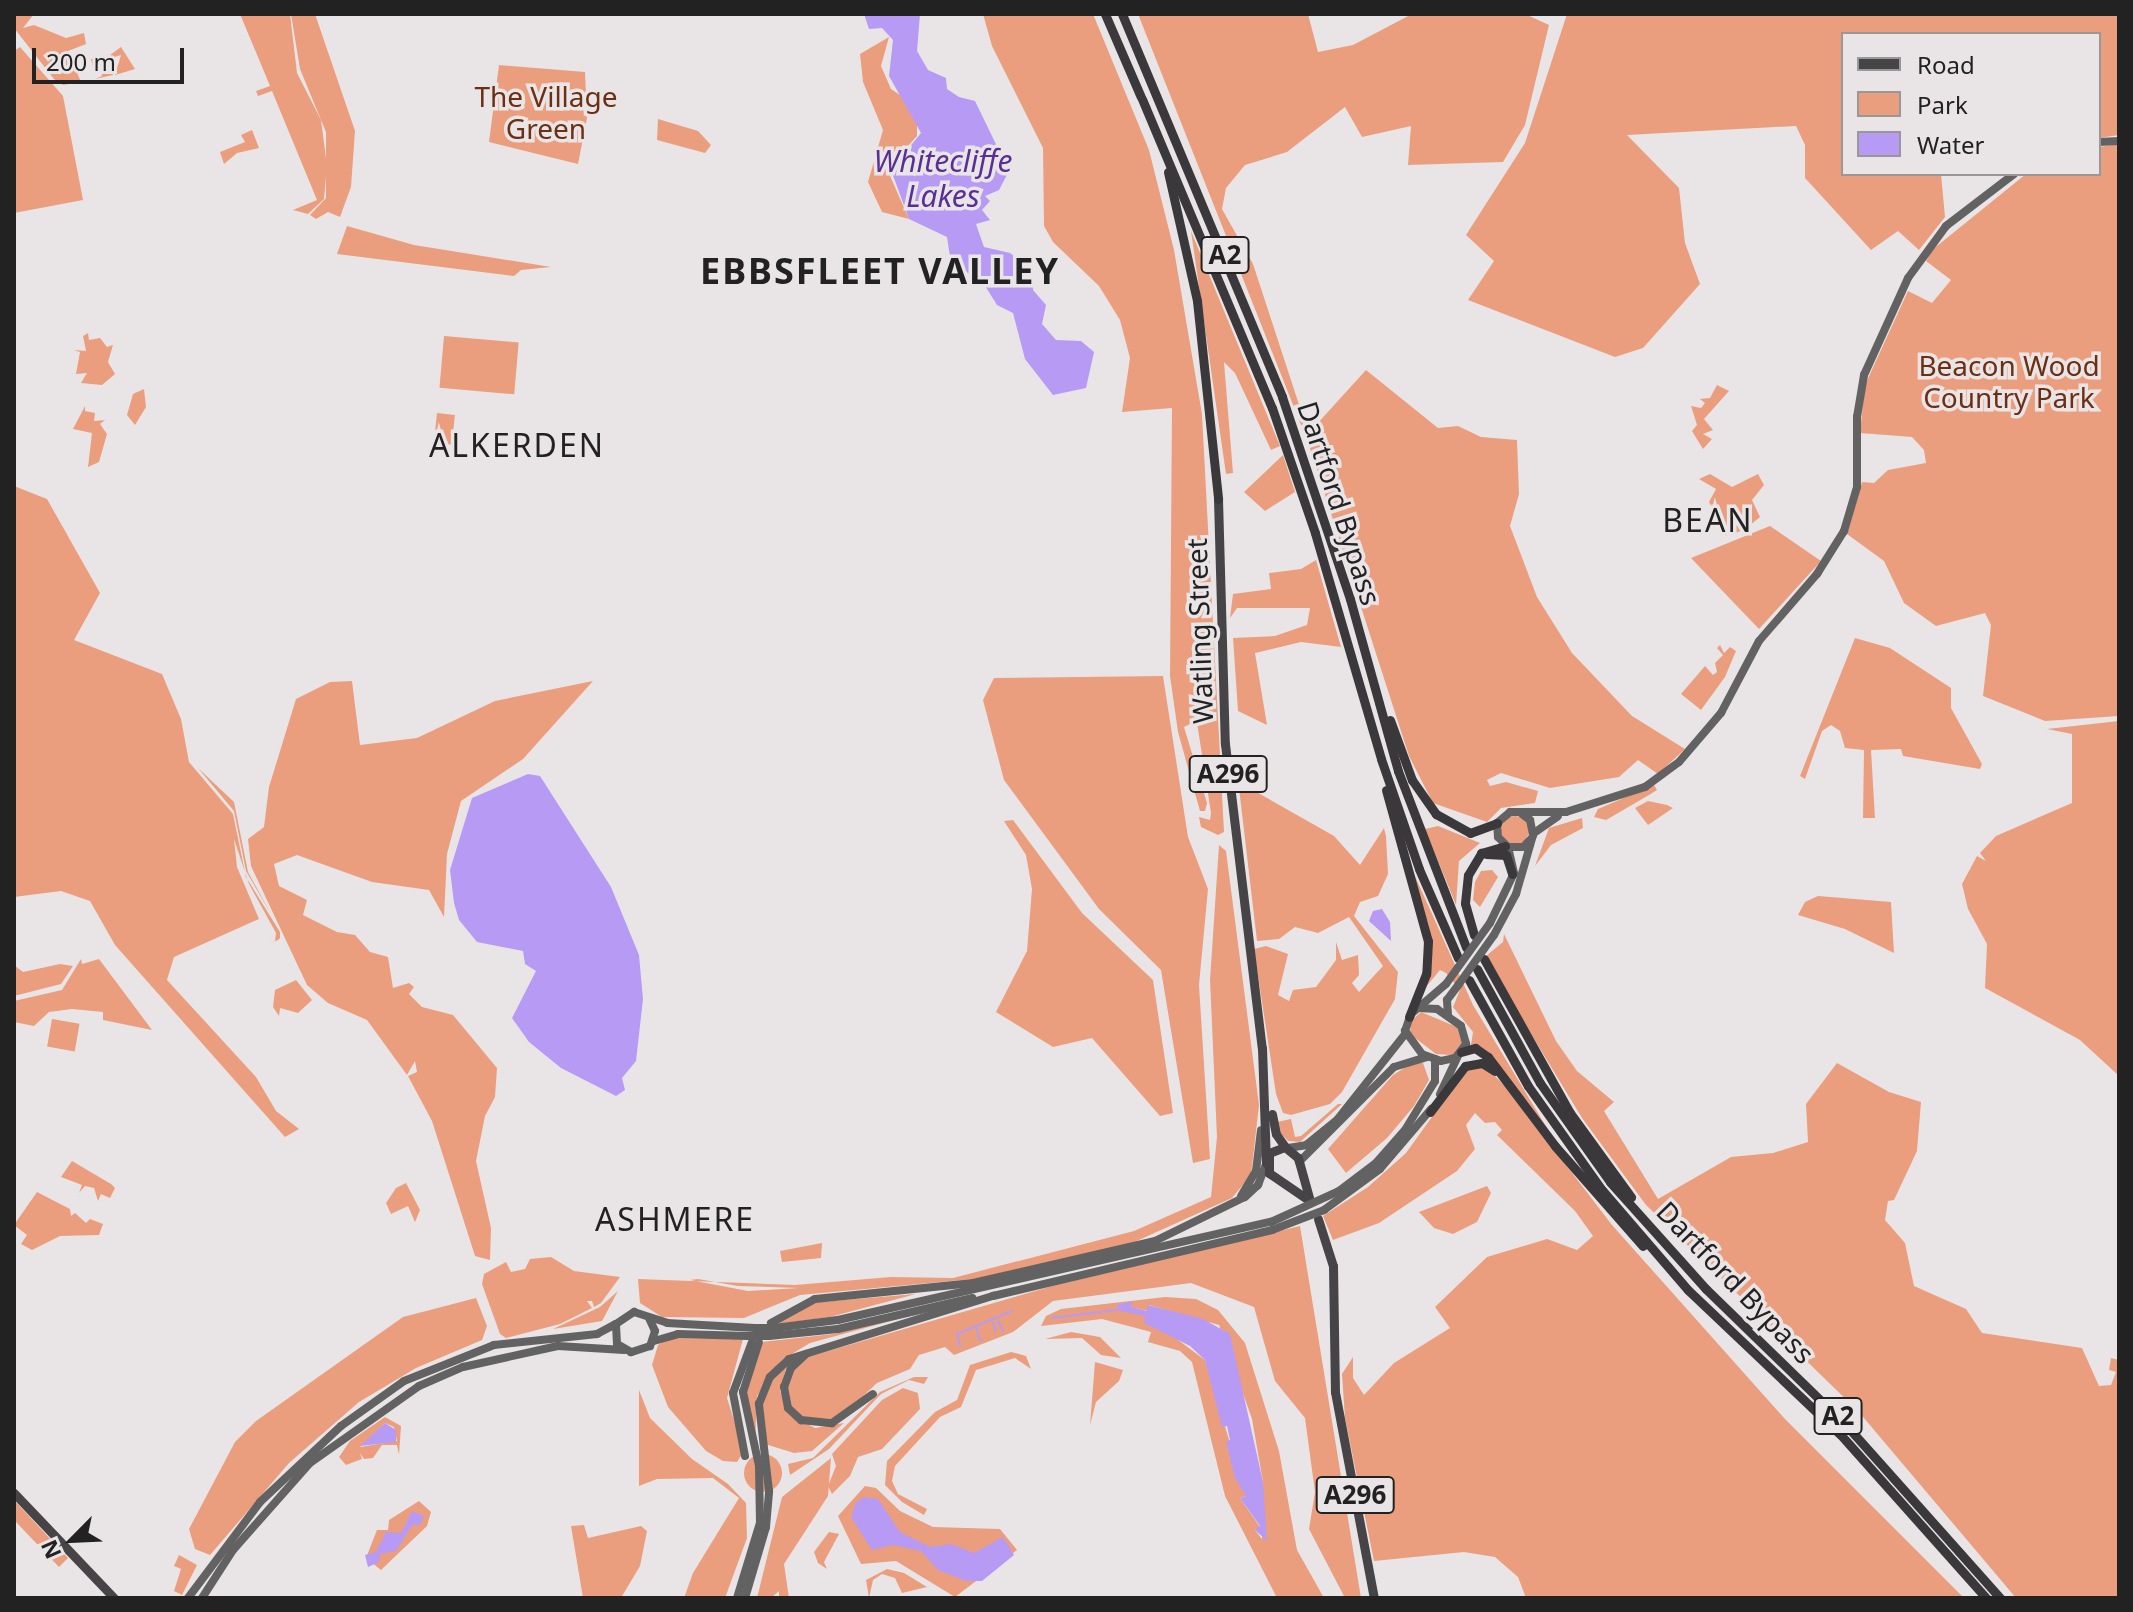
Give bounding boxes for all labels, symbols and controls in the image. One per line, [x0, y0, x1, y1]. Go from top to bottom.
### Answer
scale bar [36, 32, 188, 82]
legend [1841, 32, 2101, 176]
text: 200 m [46, 45, 116, 78]
text: Road [1917, 48, 1975, 81]
park label: The Village Green [474, 79, 618, 145]
text: Park [1917, 88, 1968, 121]
text: Water [1917, 128, 1984, 161]
water label: Whitecliffe Lakes [874, 143, 1012, 214]
road number: A2 [1199, 233, 1251, 277]
district label: EBBSFLEET VALLEY [700, 249, 1060, 293]
park label: Beacon Wood Country Park [1918, 348, 2100, 414]
street label: Dartford Bypass [1291, 397, 1389, 609]
district label: ALKERDEN [429, 426, 605, 464]
district label: BEAN [1662, 501, 1754, 539]
street label: Watling Street [1179, 538, 1219, 724]
road number: A296 [1188, 752, 1268, 796]
street label: Dartford Bypass [1650, 1194, 1822, 1370]
district label: ASHMERE [595, 1200, 755, 1238]
road number: A2 [1812, 1394, 1864, 1438]
road number: A296 [1315, 1473, 1395, 1517]
north arrow [32, 1500, 112, 1580]
text: N [33, 1535, 67, 1564]

